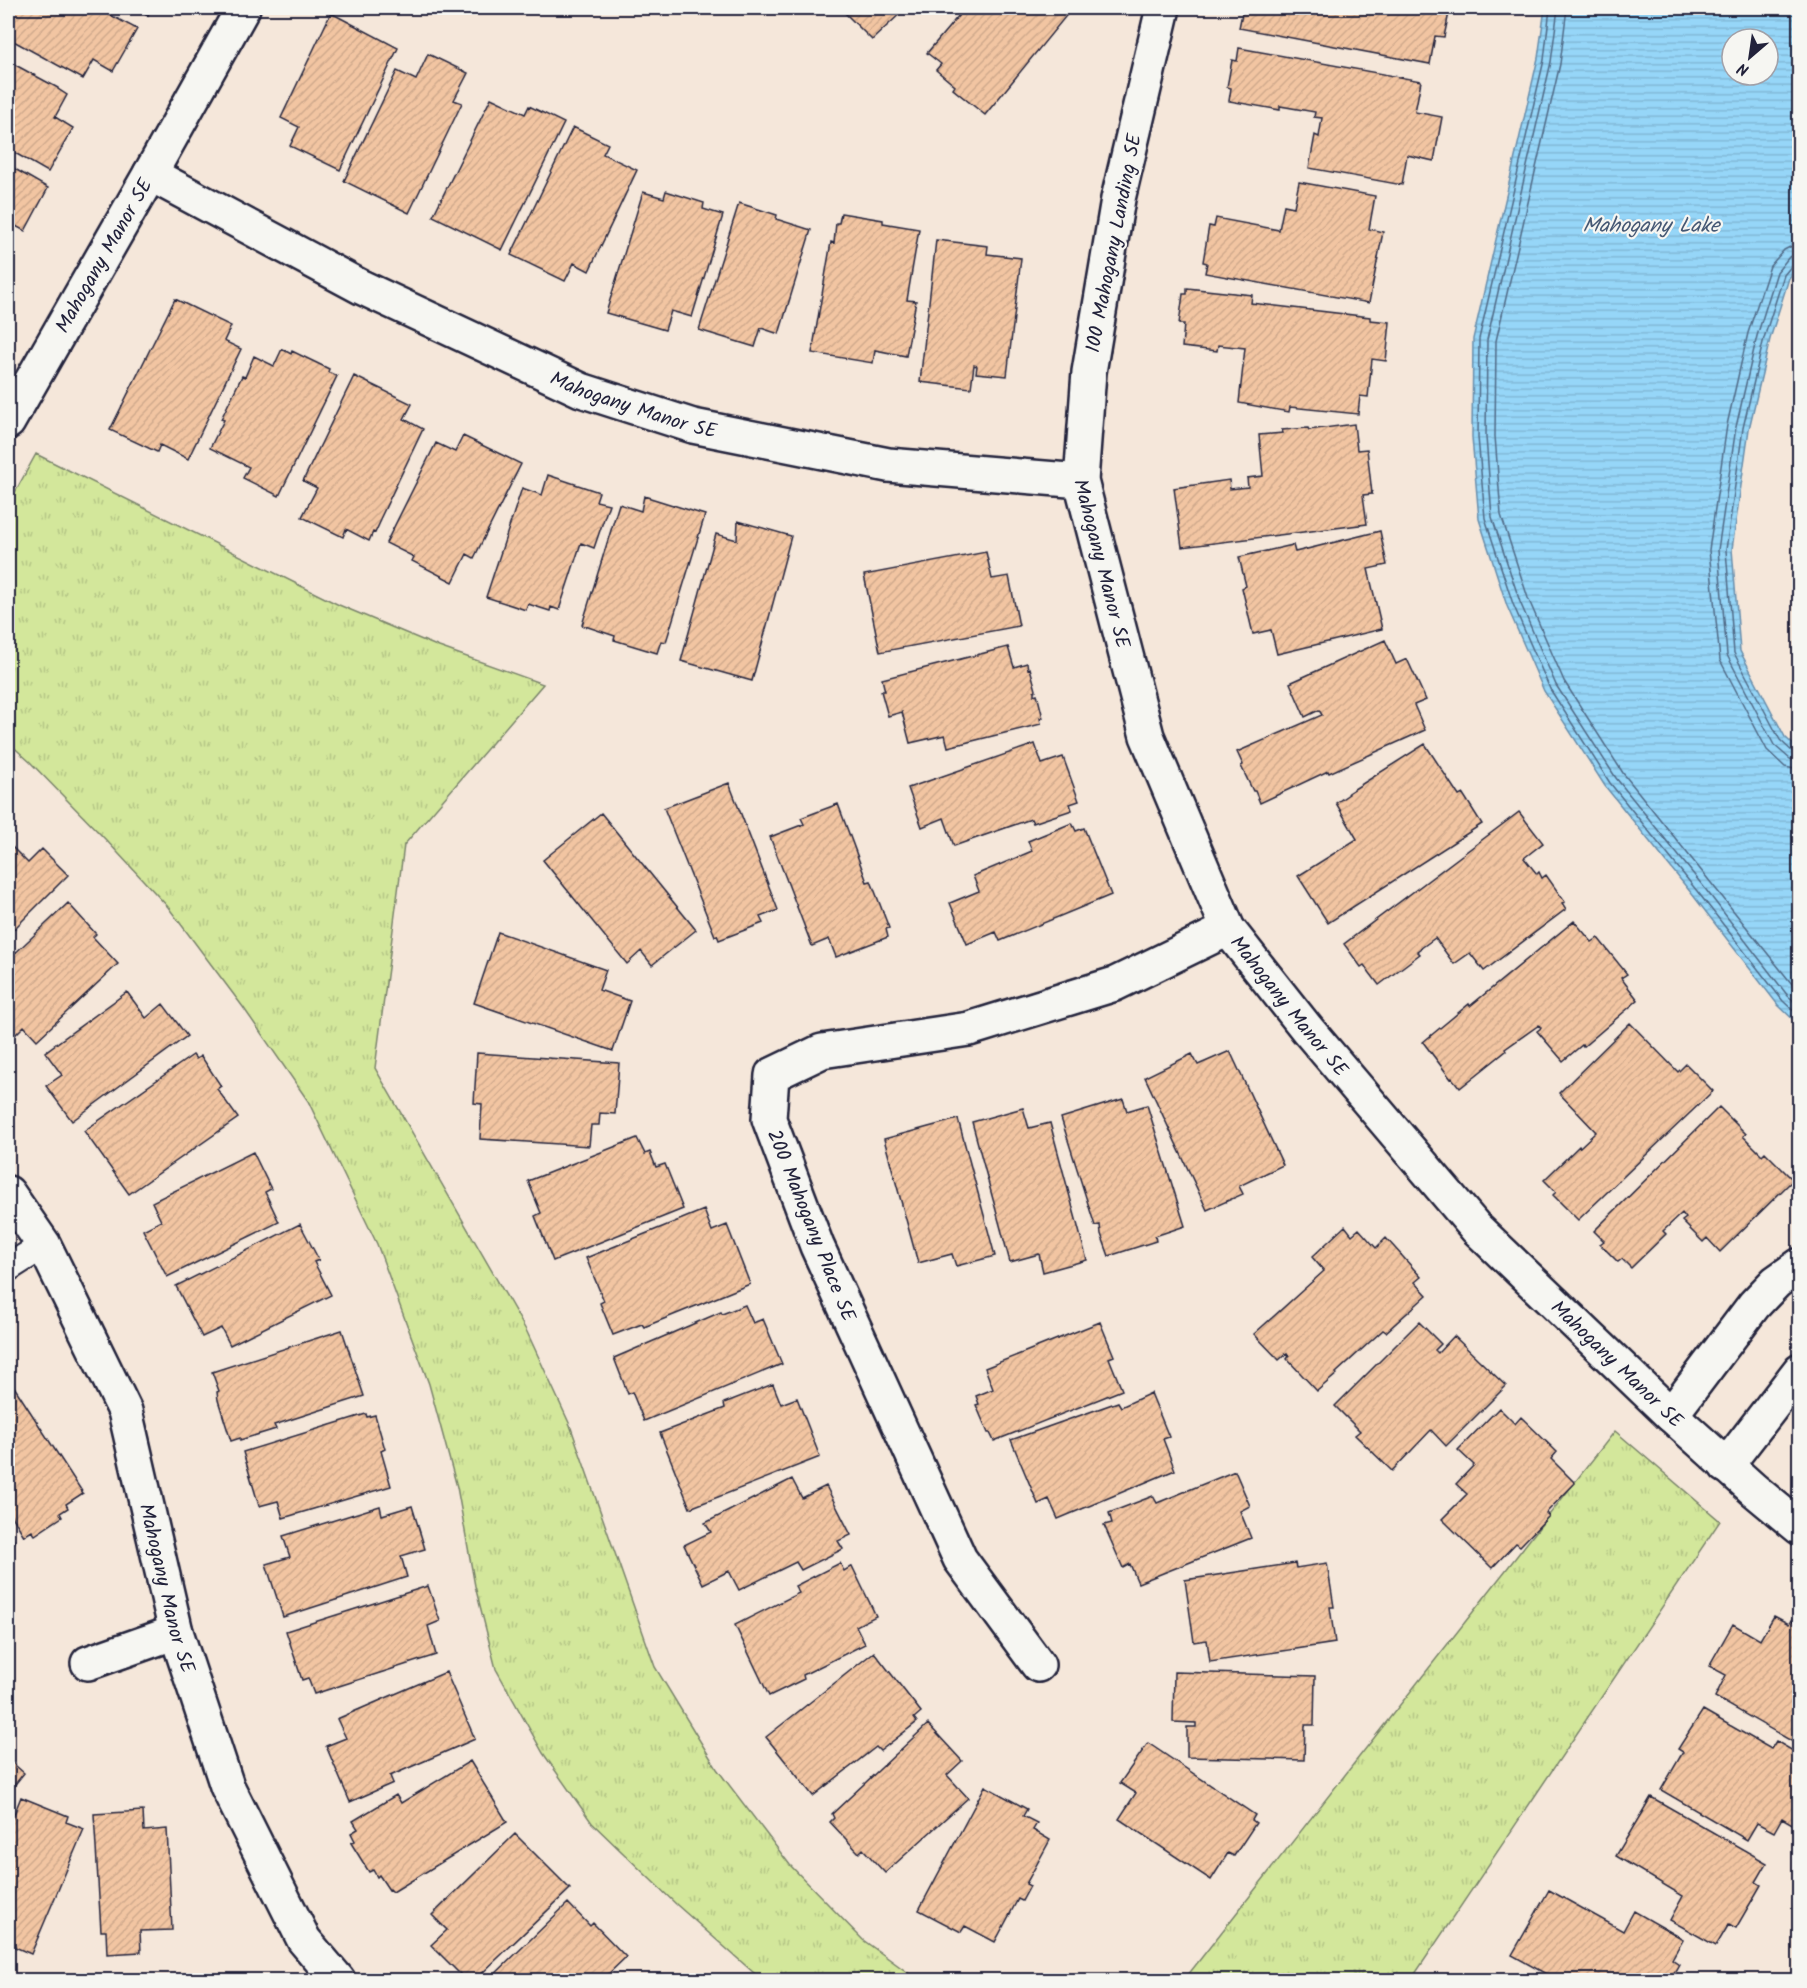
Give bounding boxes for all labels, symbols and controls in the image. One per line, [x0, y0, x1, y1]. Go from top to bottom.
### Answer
north arrow [1720, 27, 1780, 87]
text: N [1733, 55, 1754, 82]
street label: 100 Mahogany Landing SE [1078, 130, 1152, 356]
street label: Mahogany Manor SE [48, 172, 163, 340]
water label: Mahogany Lake [1582, 210, 1722, 243]
street label: Mahogany Manor SE [544, 364, 721, 449]
street label: Mahogany Manor SE [1063, 476, 1138, 653]
street label: Mahogany Manor SE [1221, 929, 1356, 1086]
street label: 200 Mahogany Place SE [757, 1125, 864, 1328]
street label: Mahogany Manor SE [1542, 1293, 1691, 1438]
street label: Mahogany Manor SE [129, 1501, 203, 1679]

